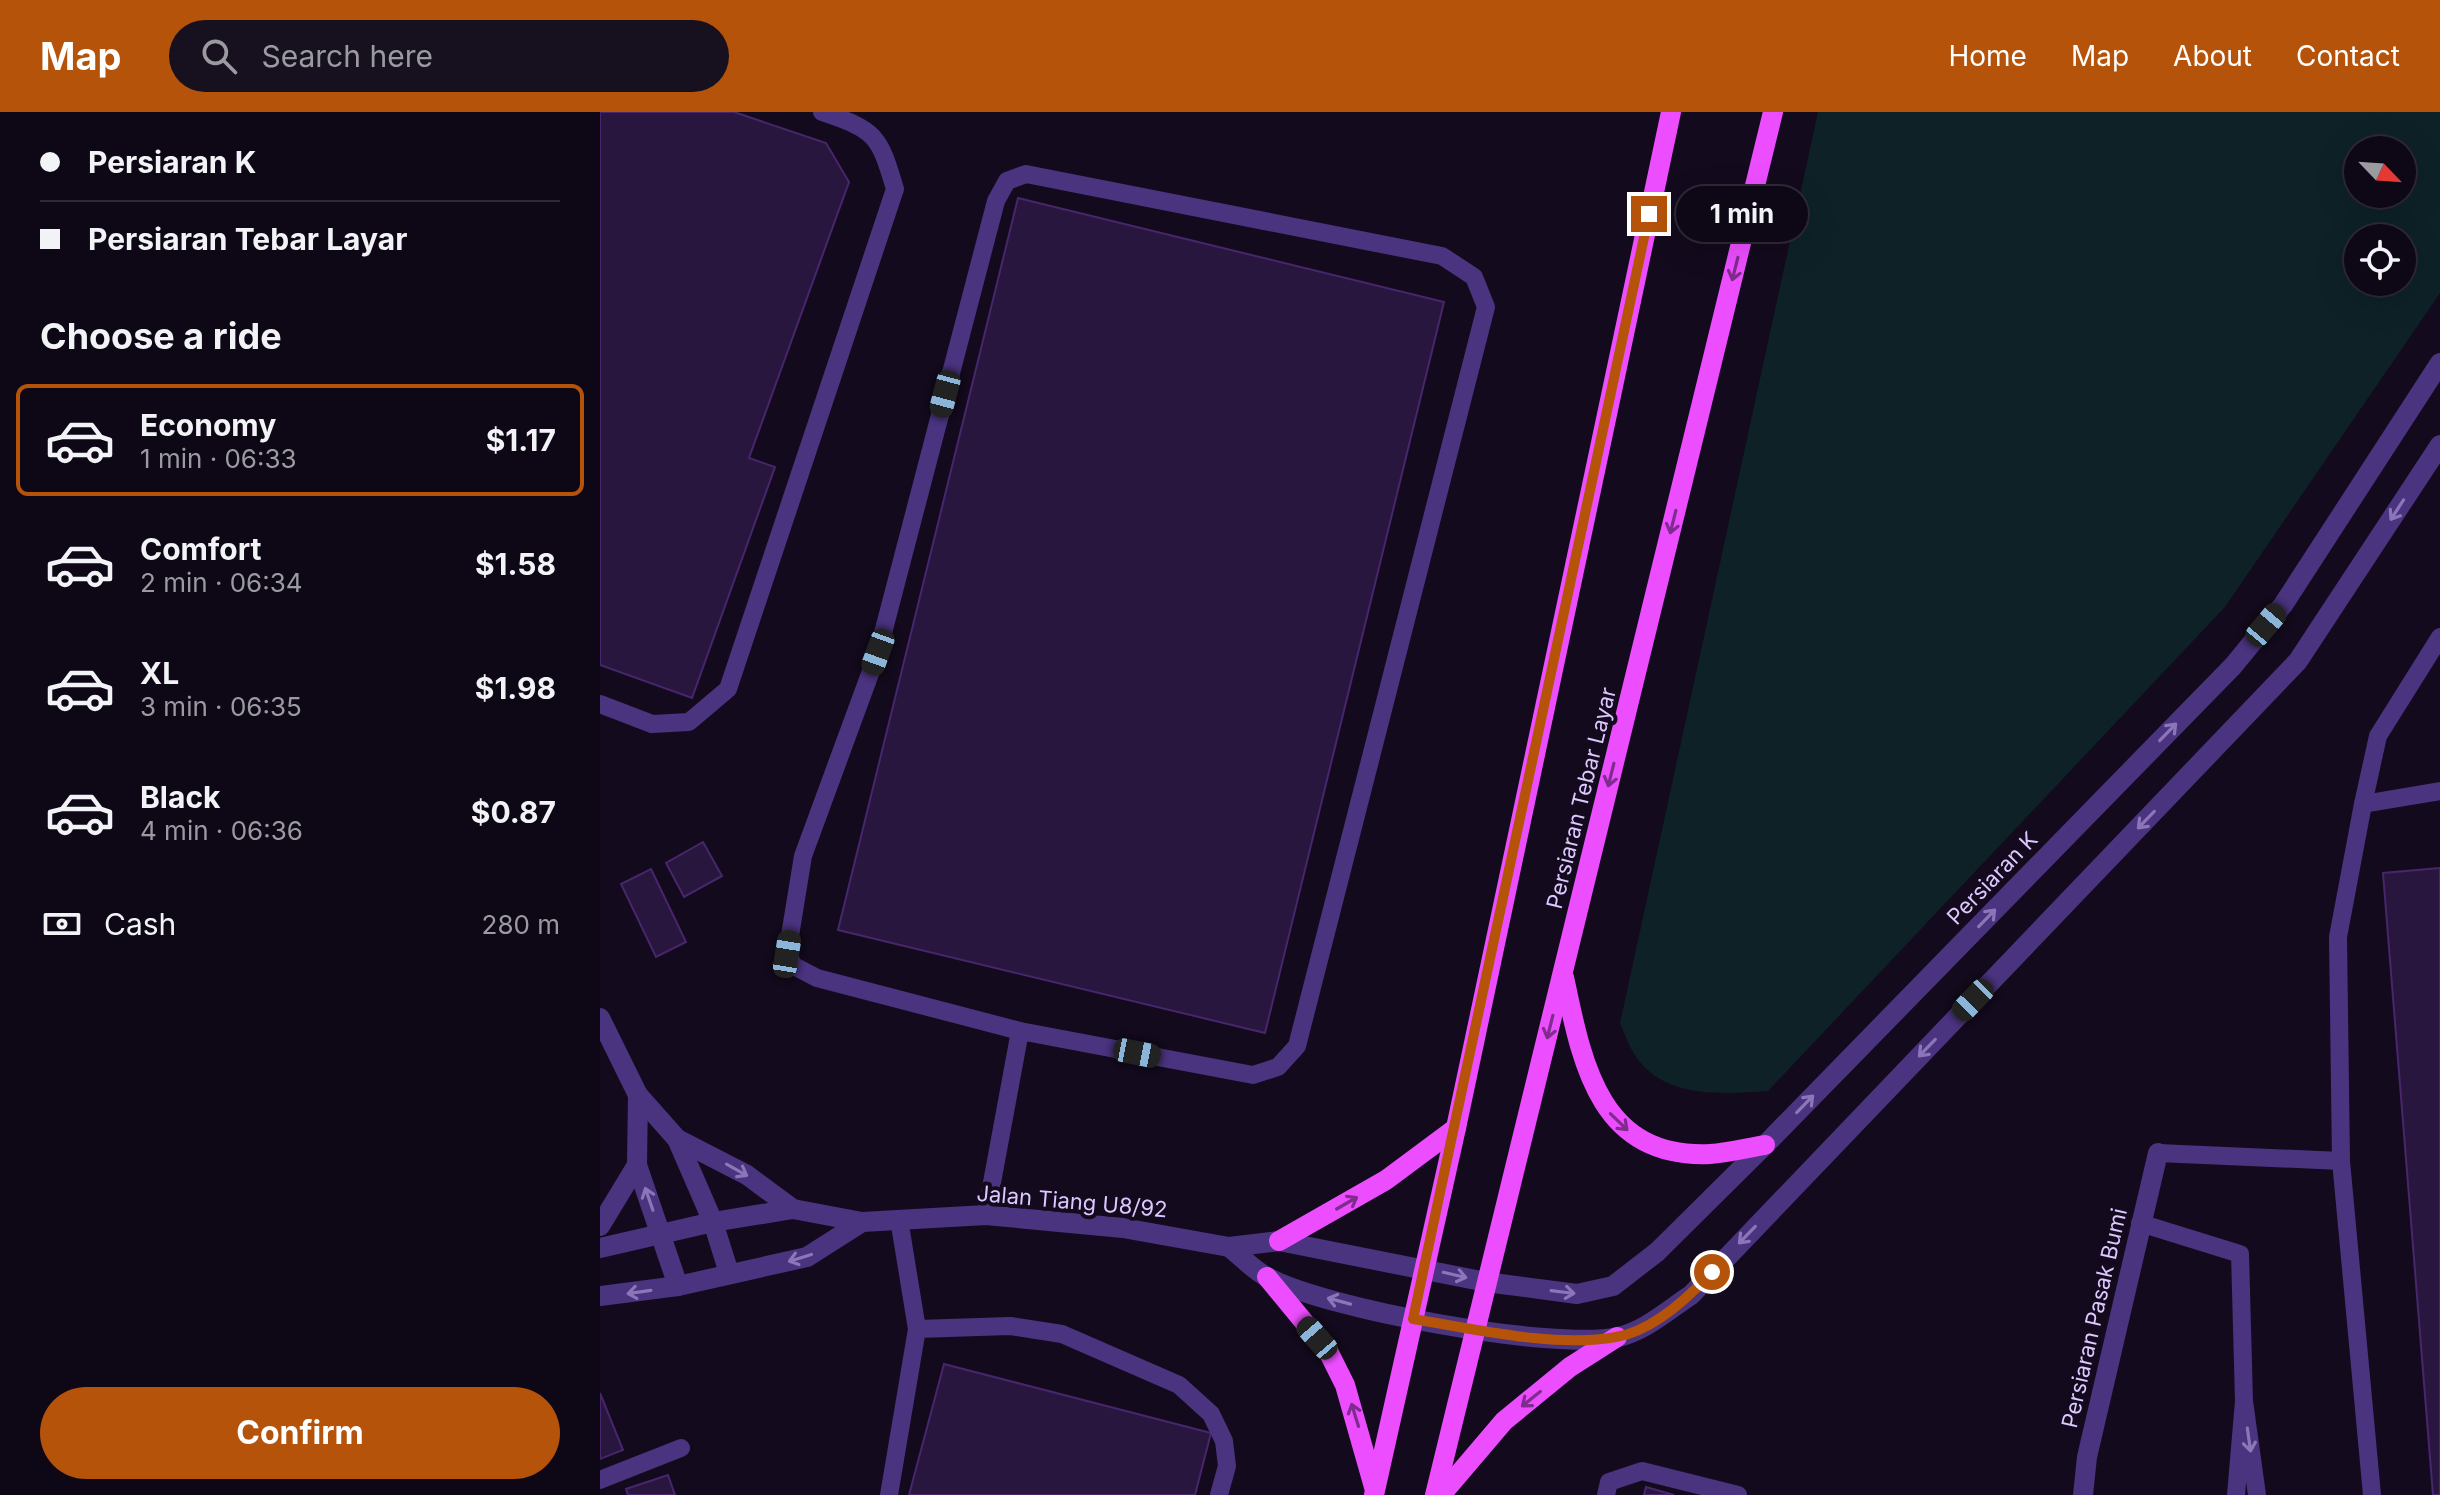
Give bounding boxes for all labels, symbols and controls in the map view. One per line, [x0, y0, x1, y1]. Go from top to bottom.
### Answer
search box [169, 20, 729, 92]
text: Map [40, 33, 121, 79]
icon: search [197, 34, 241, 78]
text: Search here [261, 38, 433, 74]
text: Home [1948, 39, 2027, 73]
text: Map [2071, 39, 2129, 73]
text: About [2173, 39, 2252, 73]
text: Contact [2296, 39, 2400, 73]
north arrow [2344, 136, 2416, 208]
map controls [2344, 136, 2416, 296]
text: Persiaran K [88, 144, 256, 180]
callout: 1 min [1677, 186, 1809, 242]
route end [1631, 196, 1667, 232]
text: 1 min [1710, 198, 1774, 229]
text: Persiaran Tebar Layar [88, 221, 407, 257]
button: locate [2344, 224, 2416, 296]
one-way arrow [1727, 256, 1742, 282]
text: Choose a ride [40, 314, 282, 358]
car [927, 368, 963, 420]
icon: car [44, 404, 116, 476]
text: Economy [140, 407, 276, 443]
text: $1.17 [486, 422, 556, 458]
text: 1 min · 06:33 [140, 443, 297, 474]
one-way arrow [2389, 499, 2405, 521]
one-way arrow [1665, 509, 1680, 534]
icon: car [44, 528, 116, 600]
text: Comfort [140, 531, 261, 567]
text: $1.58 [475, 546, 556, 582]
text: 2 min · 06:34 [140, 567, 303, 598]
car [2241, 599, 2291, 651]
car [859, 625, 897, 679]
icon: car [44, 652, 116, 724]
text: XL [140, 655, 179, 691]
text: $1.98 [475, 670, 556, 706]
street label: Persiaran Tebar Layar [1541, 685, 1621, 911]
text: 3 min · 06:35 [140, 691, 302, 722]
one-way arrow [2159, 722, 2177, 742]
one-way arrow [1603, 761, 1618, 787]
icon: car [44, 776, 116, 848]
text: Black [140, 779, 220, 815]
text: $0.87 [471, 794, 556, 830]
one-way arrow [2137, 809, 2156, 829]
text: 4 min · 06:36 [140, 815, 303, 846]
street label: Persiaran K [1941, 826, 2043, 930]
icon: cash [40, 902, 84, 946]
text: Cash [104, 906, 176, 942]
text: 280 m [482, 909, 560, 940]
one-way arrow [1977, 909, 1996, 928]
car [771, 928, 803, 980]
car [1948, 974, 1998, 1026]
one-way arrow [1541, 1014, 1556, 1039]
car [1111, 1037, 1163, 1069]
one-way arrow [1918, 1038, 1937, 1058]
one-way arrow [1796, 1094, 1815, 1114]
one-way arrow [1609, 1112, 1629, 1131]
one-way arrow [725, 1162, 748, 1178]
street label: Jalan Tiang U8/92 [976, 1180, 1168, 1222]
one-way arrow [640, 1186, 655, 1211]
one-way arrow [1335, 1195, 1359, 1210]
street label: Persiaran Pasak Bumi [2056, 1206, 2132, 1430]
one-way arrow [1738, 1225, 1757, 1245]
one-way arrow [787, 1251, 813, 1266]
route start [1694, 1254, 1730, 1290]
one-way arrow [1442, 1268, 1468, 1283]
one-way arrow [627, 1285, 652, 1300]
one-way arrow [1550, 1285, 1576, 1300]
one-way arrow [1327, 1292, 1353, 1307]
car [1292, 1312, 1342, 1364]
button: Confirm [40, 1387, 560, 1479]
one-way arrow [1521, 1390, 1542, 1408]
one-way arrow [1347, 1403, 1361, 1428]
one-way arrow [2242, 1426, 2257, 1453]

